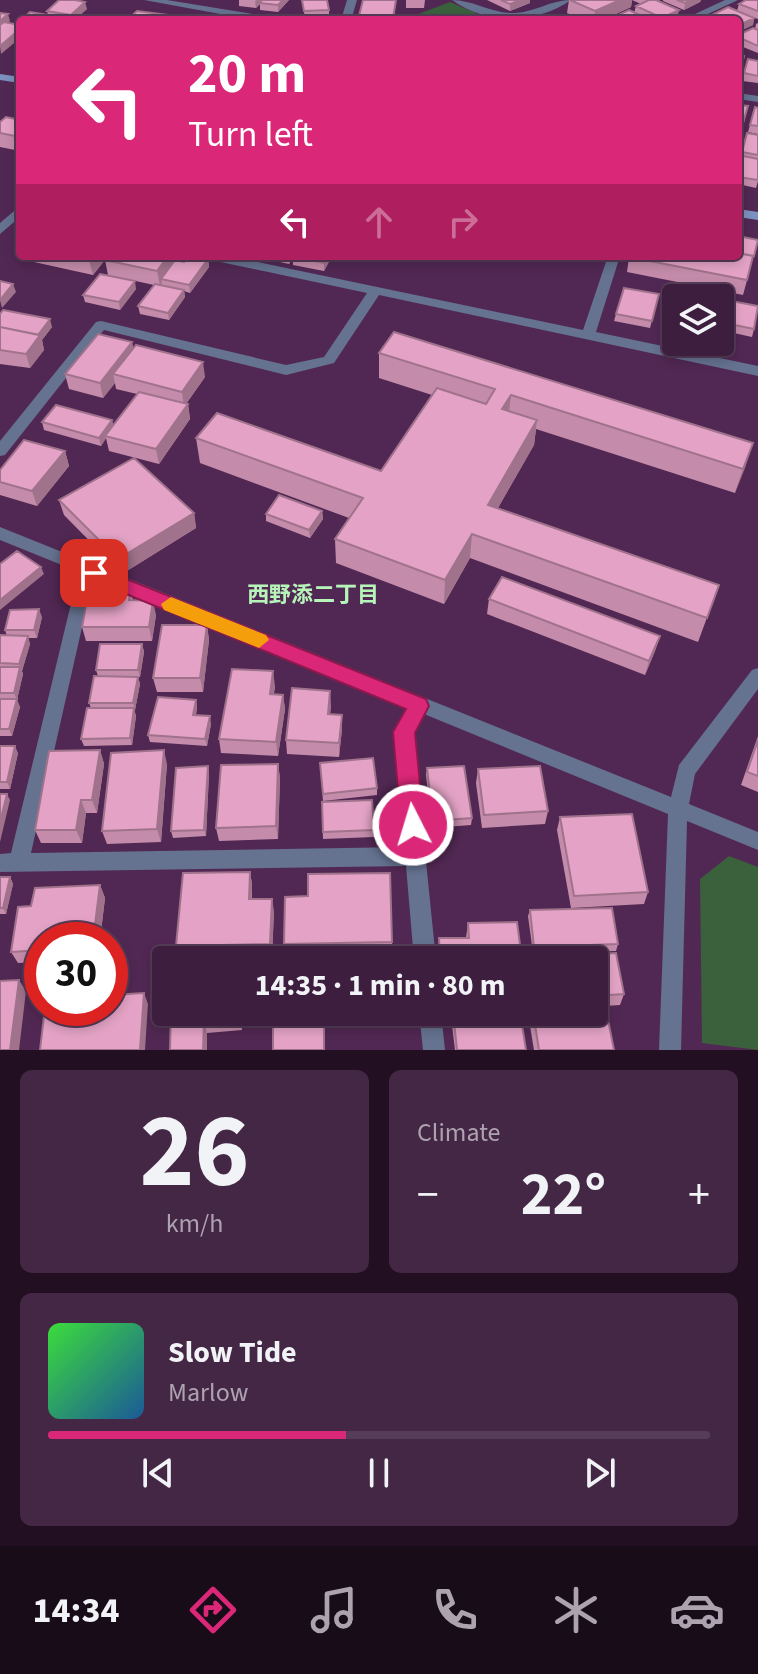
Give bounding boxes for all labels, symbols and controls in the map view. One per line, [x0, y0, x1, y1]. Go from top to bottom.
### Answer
text: 20 m [188, 35, 306, 114]
icon: left [56, 48, 160, 152]
text: Turn left [188, 109, 313, 160]
icon: left [273, 200, 317, 244]
icon: ahead [357, 200, 401, 244]
icon: right [441, 200, 485, 244]
map controls [662, 284, 734, 356]
button: layers [662, 284, 734, 356]
pin [60, 539, 128, 607]
icon: arrive [72, 551, 116, 595]
district label: 西野添二丁目 [247, 579, 379, 611]
position arrow [371, 783, 455, 867]
speed limit sign: 30 [24, 922, 128, 1026]
text: 14:35 · 1 min · 80 m [255, 964, 505, 1007]
text: 26 [140, 1079, 249, 1227]
text: Climate [417, 1114, 501, 1151]
text: 22° [521, 1153, 606, 1238]
text: − [417, 1164, 439, 1227]
text: + [688, 1164, 710, 1227]
text: km/h [166, 1205, 223, 1242]
text: Slow Tide [168, 1331, 297, 1374]
text: Marlow [168, 1374, 248, 1411]
icon: previous [136, 1451, 180, 1495]
icon: pause [357, 1451, 401, 1495]
icon: next [578, 1451, 622, 1495]
icon: directions [185, 1582, 241, 1638]
icon: music [306, 1582, 362, 1638]
icon: phone [427, 1582, 483, 1638]
icon: climate [548, 1582, 604, 1638]
icon: car [669, 1582, 725, 1638]
text: 14:34 [33, 1585, 119, 1636]

